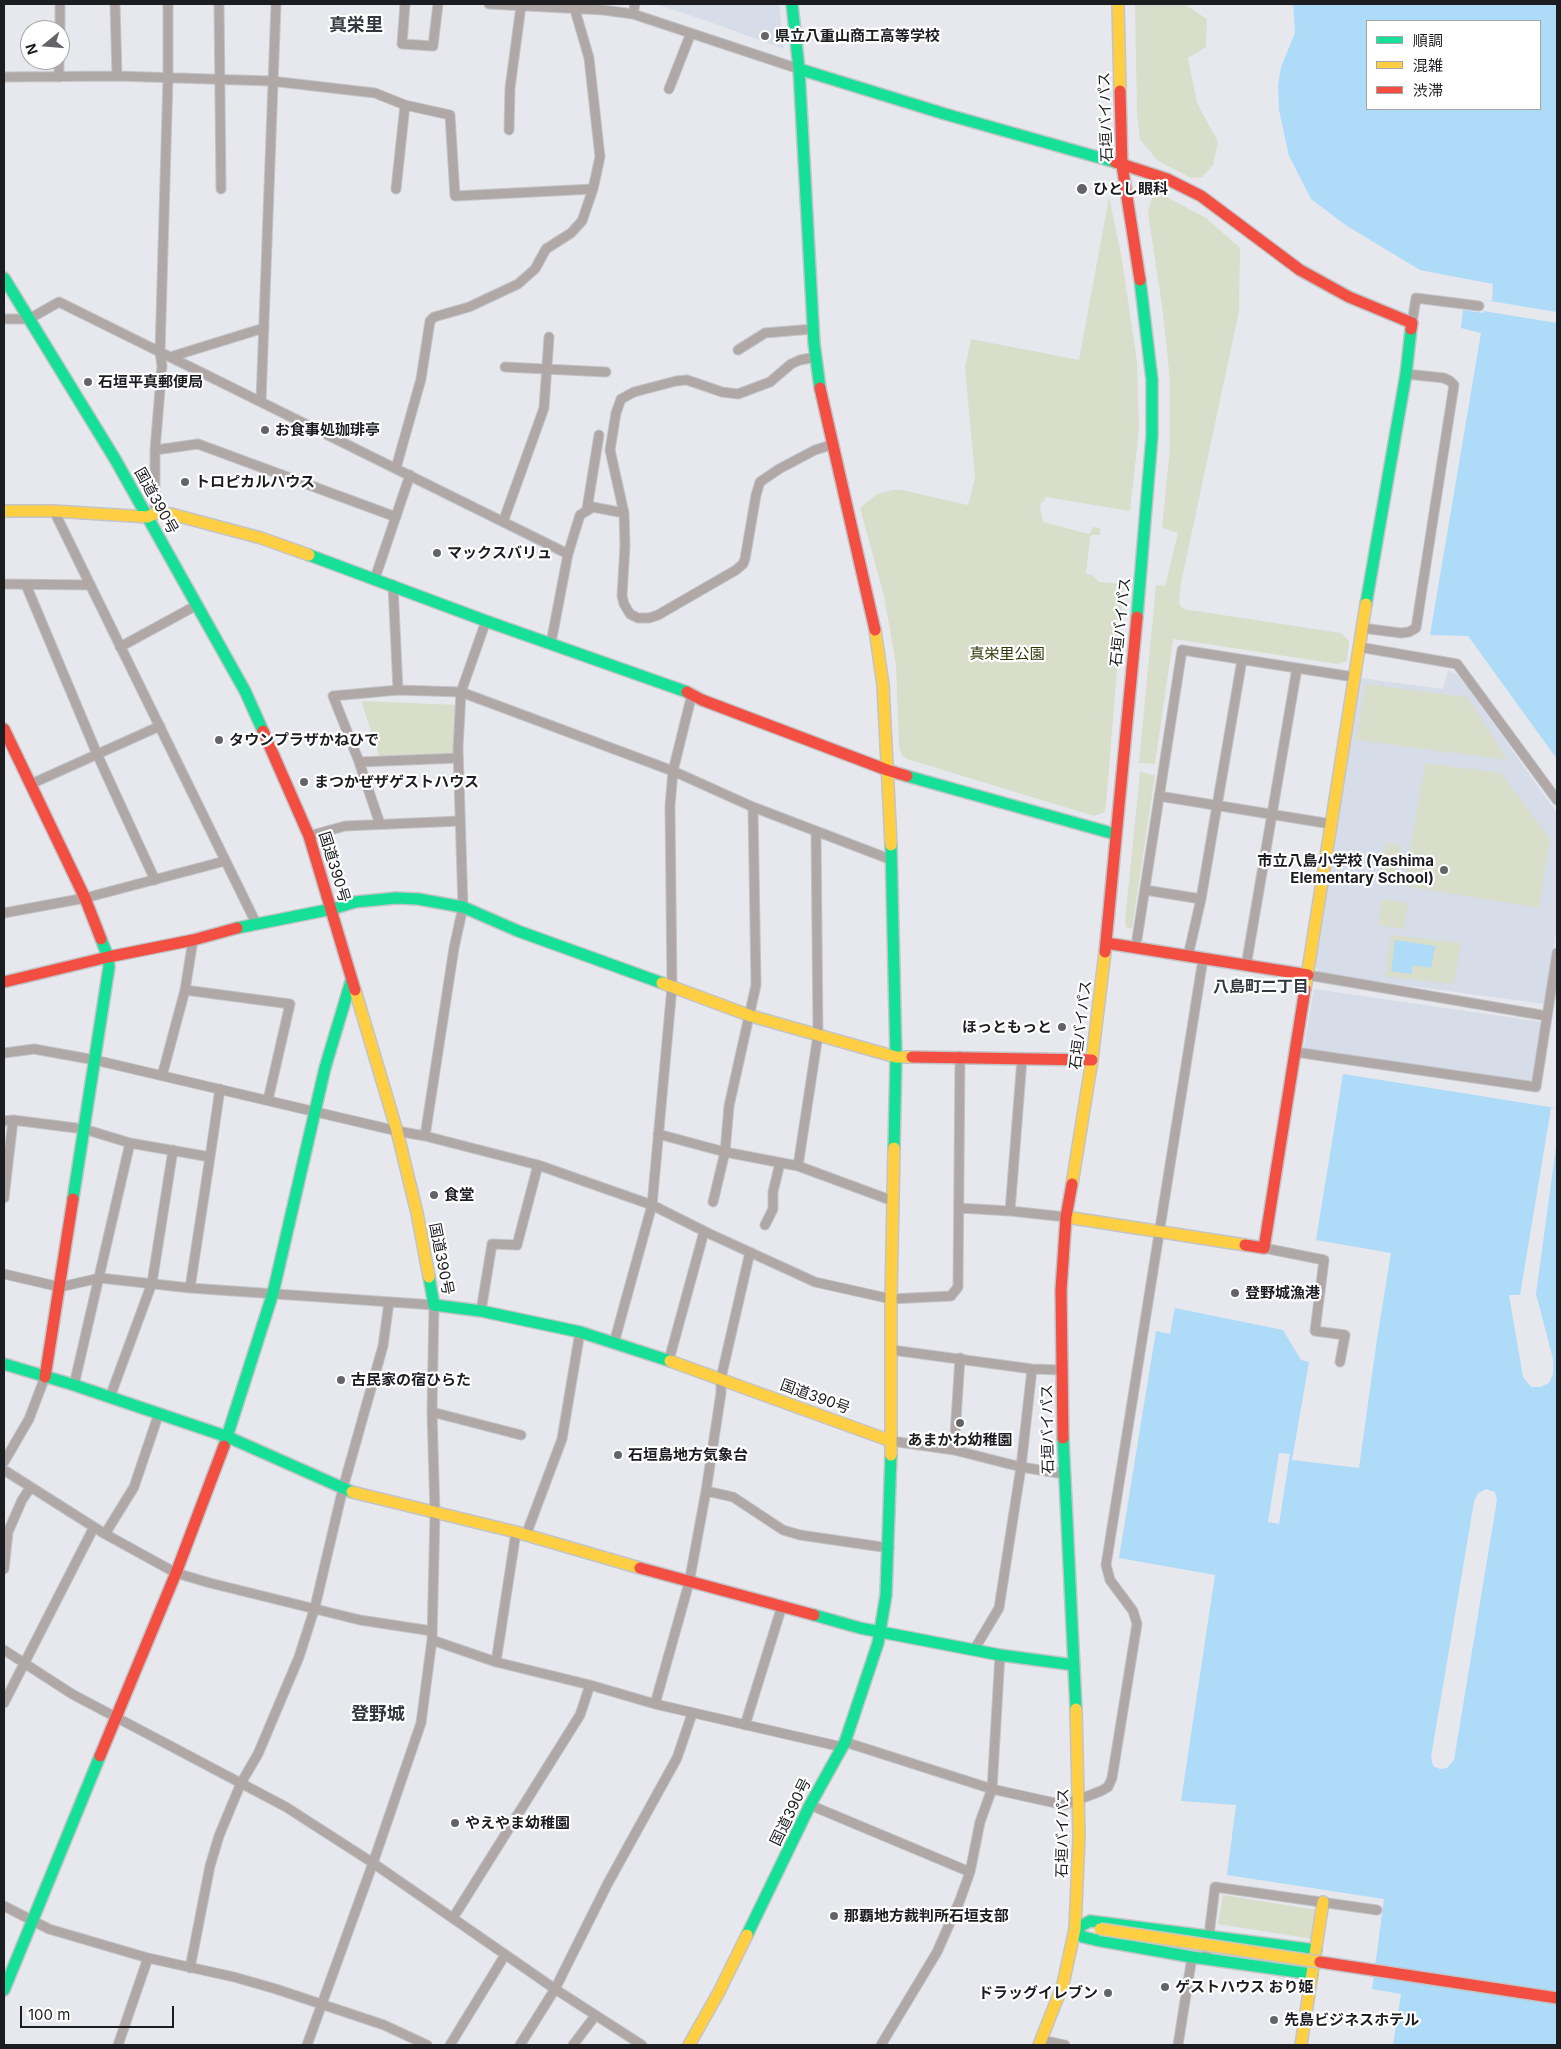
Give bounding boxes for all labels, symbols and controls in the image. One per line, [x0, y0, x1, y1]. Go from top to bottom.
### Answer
district label: 真栄里 [329, 15, 383, 37]
north arrow [20, 20, 70, 70]
legend [1366, 20, 1541, 110]
place label: 県立八重山商工高等学校 [775, 27, 940, 45]
marker: 県立八重山商工高等学校 [759, 30, 771, 42]
text: 順調 [1413, 31, 1443, 50]
text: N [21, 42, 41, 57]
text: 混雑 [1413, 56, 1443, 75]
street label: 石垣バイパス [1095, 72, 1117, 162]
text: 渋滞 [1413, 81, 1443, 100]
place label: ひとし眼科 [1093, 180, 1168, 198]
marker: ひとし眼科 [1075, 182, 1089, 196]
place label: 石垣平真郵便局 [98, 373, 203, 391]
marker: 石垣平真郵便局 [82, 376, 94, 388]
place label: お食事処珈琲亭 [275, 421, 380, 439]
marker: お食事処珈琲亭 [259, 424, 271, 436]
street label: 国道390号 [130, 465, 182, 537]
place label: トロピカルハウス [195, 473, 315, 491]
marker: トロピカルハウス [179, 476, 191, 488]
place label: マックスバリュ [447, 544, 552, 562]
marker: マックスバリュ [431, 547, 443, 559]
street label: 石垣バイパス [1107, 576, 1135, 668]
park label: 真栄里公園 [970, 645, 1044, 663]
place label: タウンプラザかねひで [229, 731, 379, 749]
marker: タウンプラザかねひで [213, 734, 225, 746]
place label: まつかぜザゲストハウス [314, 773, 479, 791]
marker: まつかぜザゲストハウス [298, 776, 310, 788]
street label: 国道390号 [315, 829, 353, 905]
place label: 市立八島小学校 (Yashima Elementary School) [1257, 852, 1434, 887]
marker: 市立八島小学校 (Yashima Elementary School) [1438, 864, 1450, 876]
district label: 八島町二丁目 [1213, 977, 1309, 997]
street label: 石垣バイパス [1067, 979, 1095, 1071]
place label: ほっともっと [962, 1018, 1052, 1036]
marker: ほっともっと [1056, 1021, 1068, 1033]
place label: 食堂 [444, 1186, 474, 1204]
marker: 食堂 [428, 1189, 440, 1201]
street label: 国道390号 [425, 1221, 457, 1297]
place label: 登野城漁港 [1245, 1284, 1320, 1302]
marker: 登野城漁港 [1229, 1287, 1241, 1299]
place label: 古民家の宿ひらた [351, 1371, 471, 1389]
marker: 古民家の宿ひらた [335, 1374, 347, 1386]
street label: 国道390号 [778, 1376, 852, 1418]
street label: 石垣バイパス [1038, 1384, 1058, 1474]
marker: あまかわ幼稚園 [954, 1417, 966, 1429]
place label: あまかわ幼稚園 [908, 1431, 1012, 1449]
place label: 石垣島地方気象台 [628, 1446, 748, 1464]
marker: 石垣島地方気象台 [612, 1449, 624, 1461]
district label: 登野城 [351, 1704, 405, 1726]
street label: 国道390号 [767, 1775, 815, 1849]
street label: 石垣バイパス [1053, 1788, 1073, 1878]
place label: やえやま幼稚園 [465, 1814, 570, 1832]
marker: やえやま幼稚園 [449, 1817, 461, 1829]
place label: 那覇地方裁判所石垣支部 [844, 1907, 1009, 1925]
marker: 那覇地方裁判所石垣支部 [828, 1910, 840, 1922]
place label: ゲストハウス おり姫 [1175, 1978, 1314, 1996]
marker: ゲストハウス おり姫 [1159, 1981, 1171, 1993]
place label: ドラッグイレブン [978, 1984, 1098, 2002]
marker: ドラッグイレブン [1102, 1987, 1114, 1999]
scale bar [22, 1996, 176, 2028]
text: 100 m [28, 2005, 70, 2024]
place label: 先島ビジネスホテル [1284, 2011, 1419, 2029]
marker: 先島ビジネスホテル [1268, 2014, 1280, 2026]

